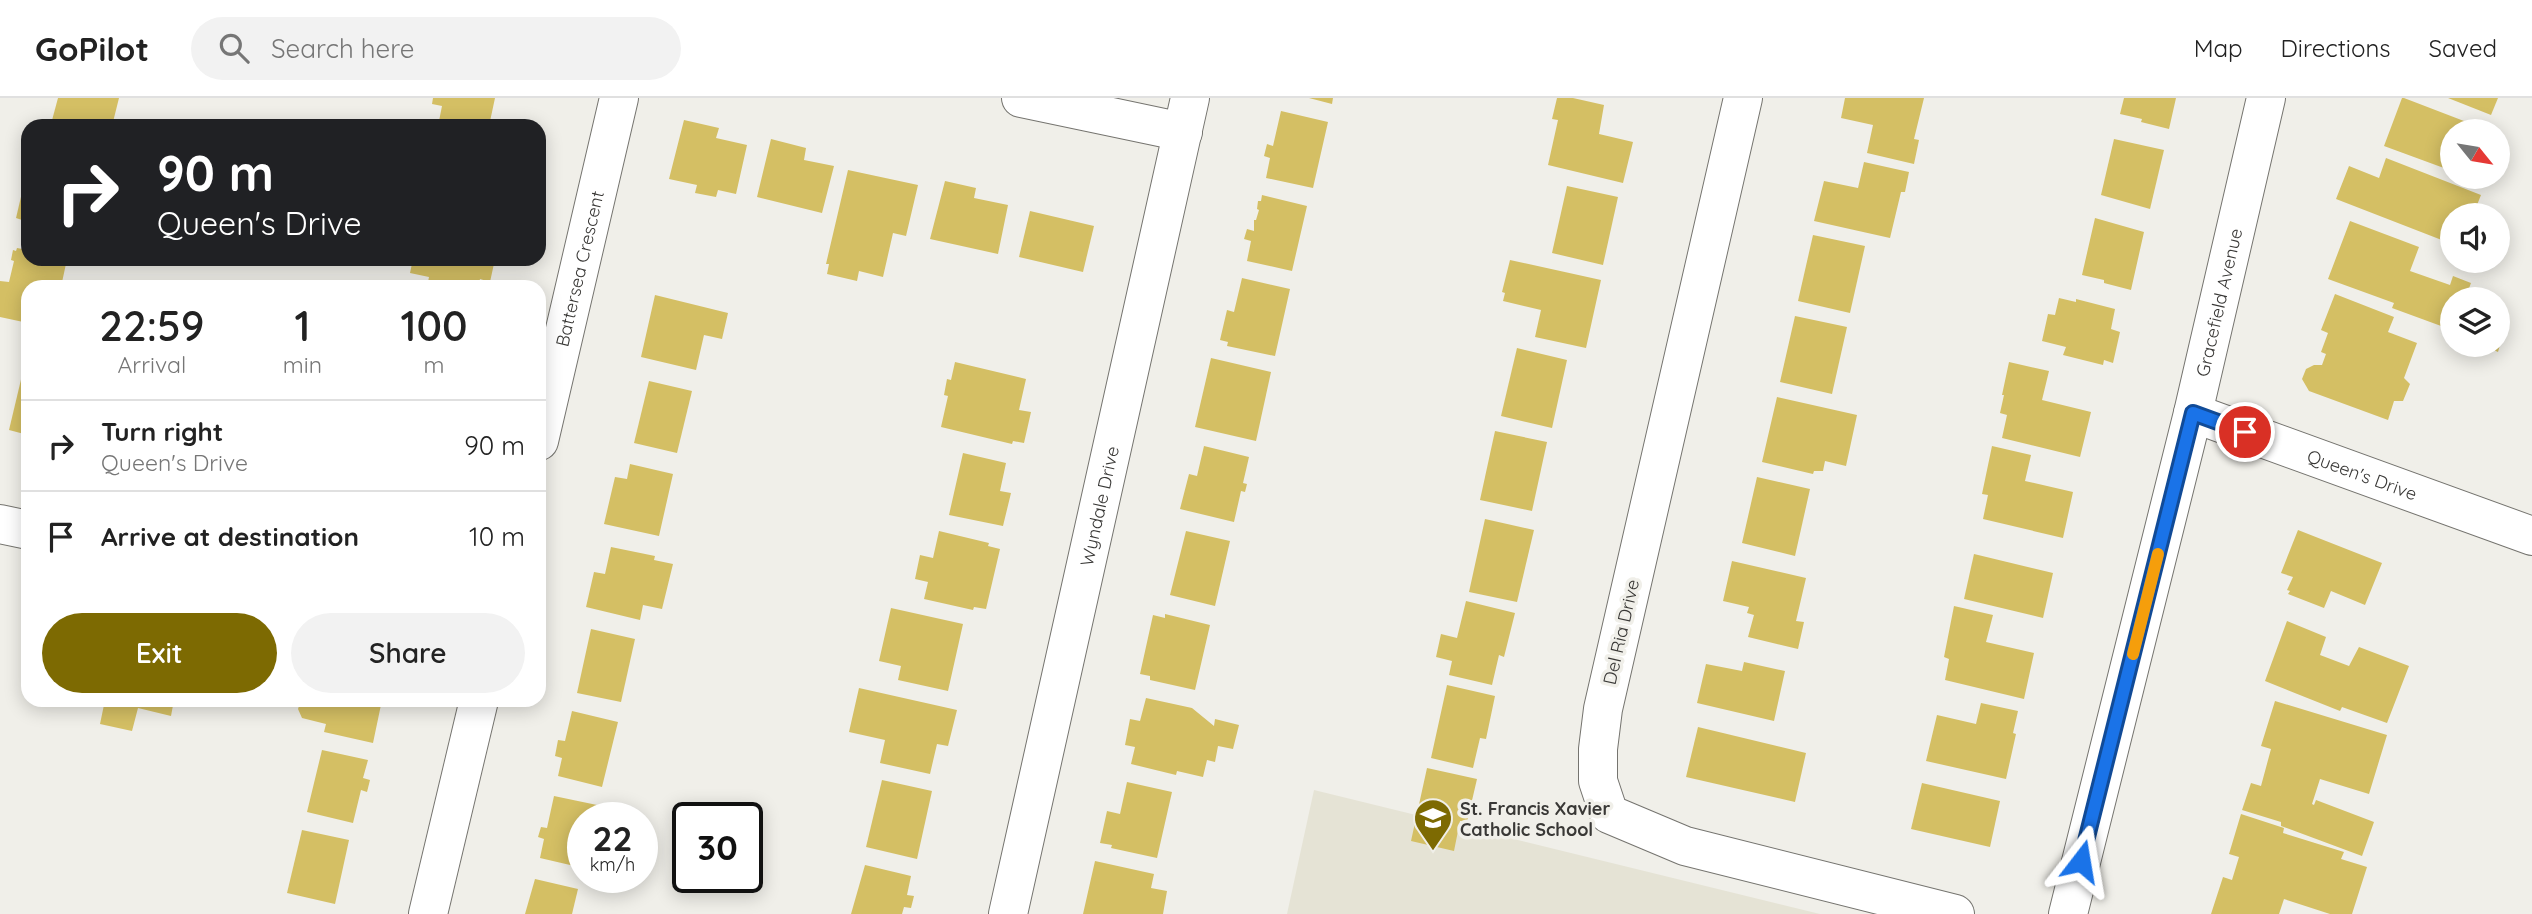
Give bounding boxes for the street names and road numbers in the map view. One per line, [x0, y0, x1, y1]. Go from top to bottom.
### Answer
street label: Battersea Crescent [550, 188, 609, 349]
street label: Gracefield Avenue [2190, 226, 2247, 379]
street label: Wyndale Drive [1074, 444, 1124, 568]
street label: Queen's Drive [2304, 444, 2420, 505]
street label: Del Ria Drive [1598, 577, 1644, 687]

